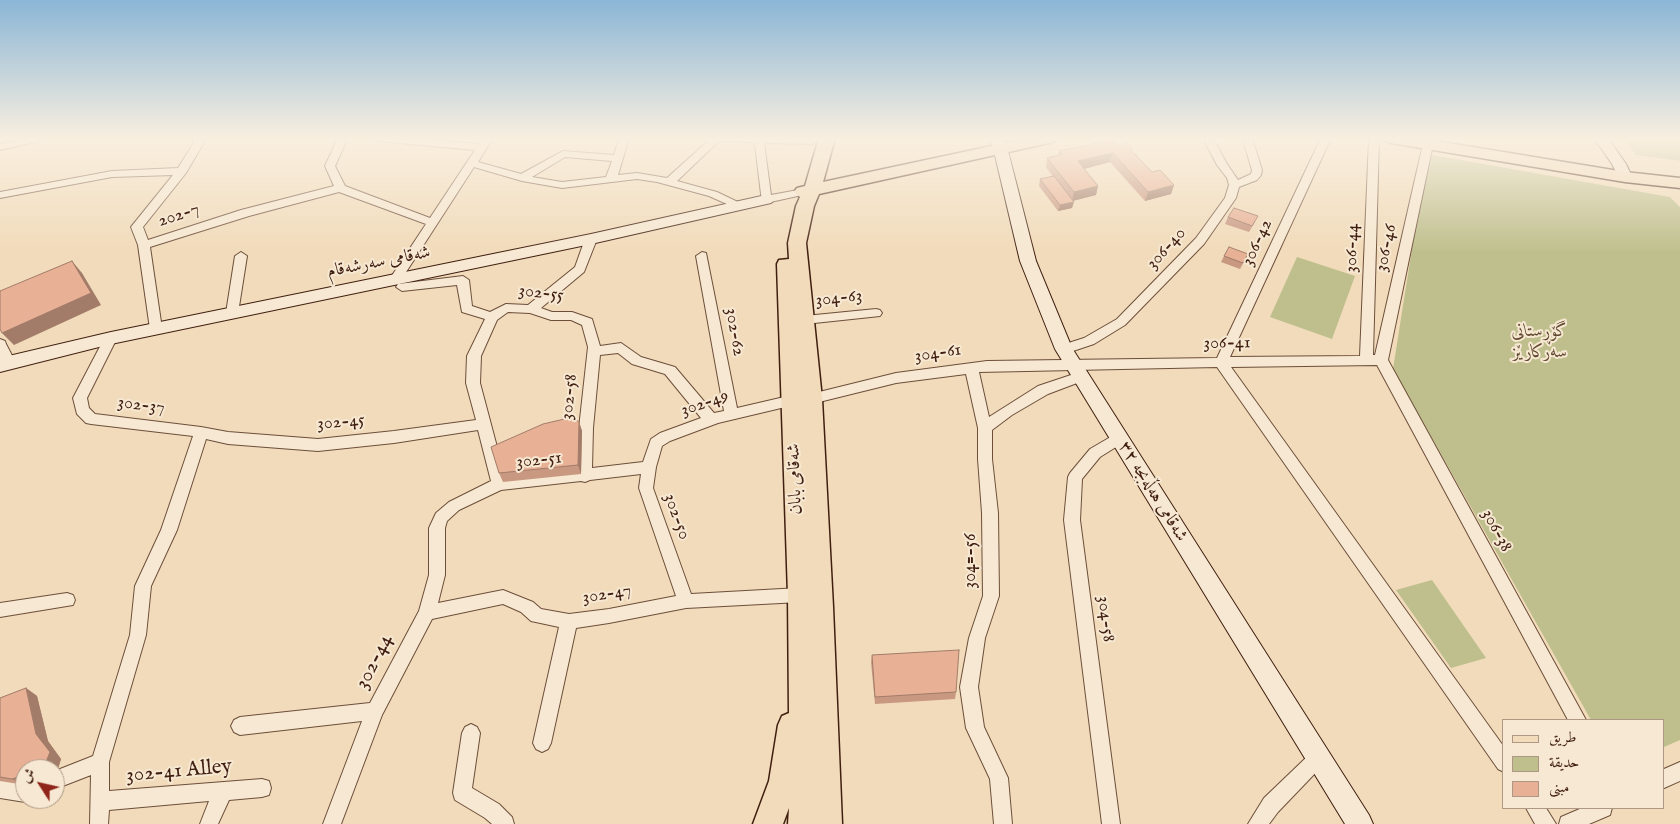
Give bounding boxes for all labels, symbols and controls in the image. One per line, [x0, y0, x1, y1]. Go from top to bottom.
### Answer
street label: 202-7 [155, 199, 203, 233]
street label: 306-42 [1238, 216, 1278, 270]
street label: 306-46 [1371, 222, 1403, 274]
street label: 306-40 [1143, 223, 1191, 275]
street label: 306-44 [1341, 223, 1365, 273]
street label: شەقامی سەرشەقام [326, 242, 432, 284]
street label: 302-55 [517, 281, 565, 307]
street label: 304-63 [814, 286, 864, 312]
street label: 302-62 [719, 306, 749, 358]
park label: گۆڕستانی سەرکارێز [1511, 321, 1569, 364]
street label: 306-41 [1203, 333, 1251, 355]
street label: 304-61 [913, 340, 963, 368]
street label: 302-58 [557, 373, 583, 421]
street label: 302-49 [678, 386, 732, 422]
street label: 302-37 [116, 392, 166, 420]
street label: 302-45 [316, 410, 366, 436]
street label: شەقامی هەڵەبجە ٣٢ [1113, 438, 1191, 546]
street label: شەقامی بابان [784, 443, 808, 515]
street label: 302-51 [515, 448, 563, 474]
street label: 302-50 [658, 491, 694, 543]
street label: 306-38 [1476, 506, 1516, 556]
street label: 304=-56 [960, 533, 982, 589]
street label: 302-47 [581, 580, 633, 610]
street label: 304-58 [1091, 595, 1119, 643]
street label: 302-44 [351, 630, 399, 694]
legend [1502, 719, 1665, 809]
text: طريق [1549, 728, 1576, 747]
text: حديقة [1549, 753, 1579, 772]
street label: 302-41 Alley [125, 755, 233, 789]
north arrow [15, 759, 65, 809]
text: ش [17, 765, 40, 787]
text: مبنى [1549, 778, 1569, 797]

